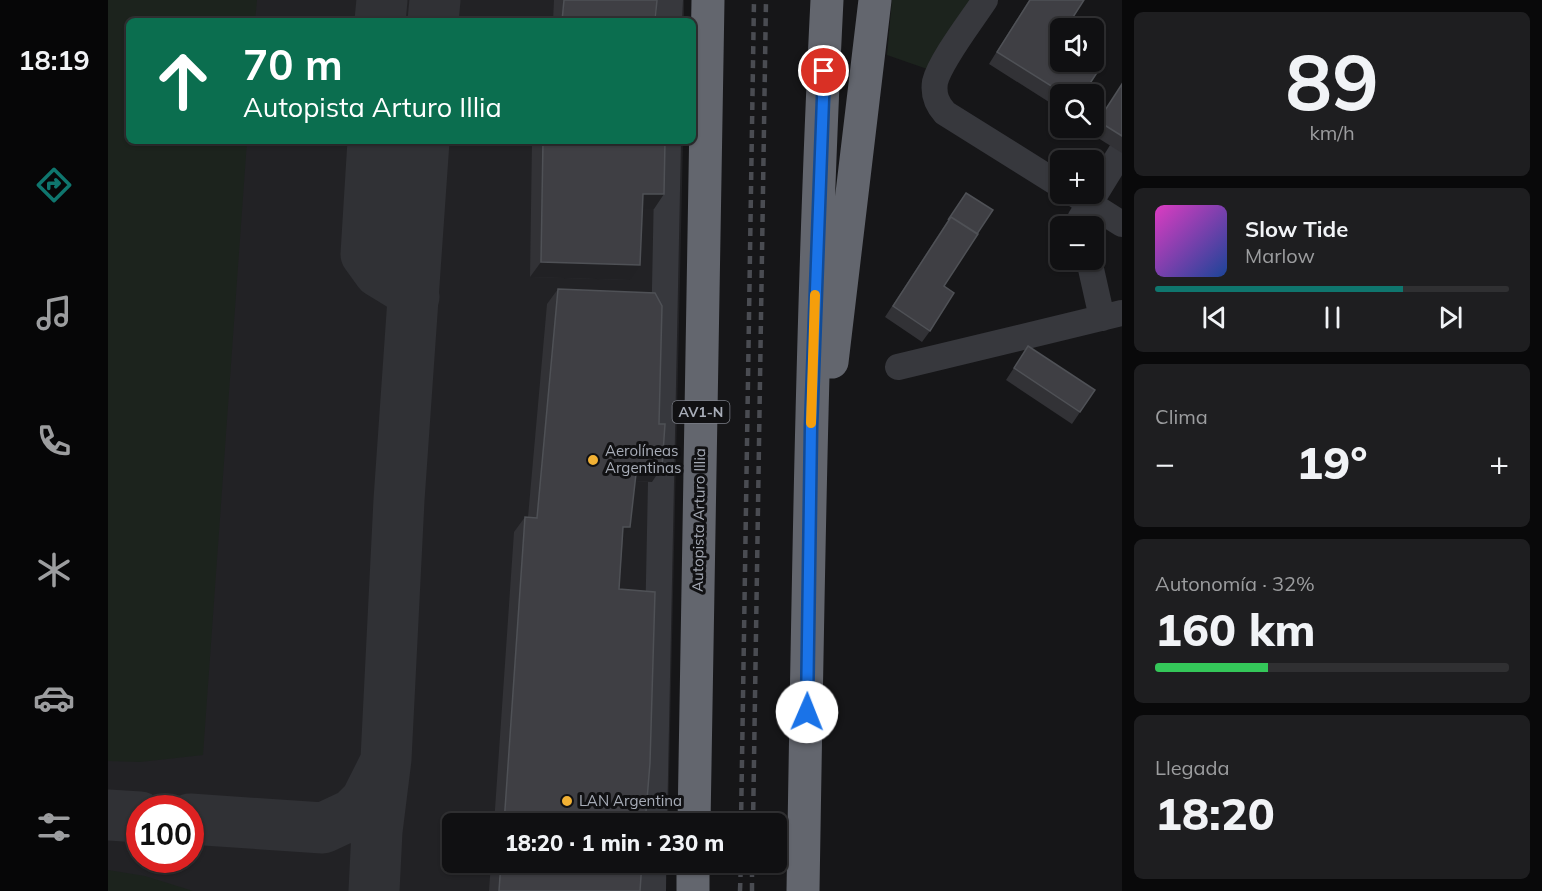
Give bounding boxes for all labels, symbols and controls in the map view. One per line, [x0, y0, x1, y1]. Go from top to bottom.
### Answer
map controls [1050, 18, 1104, 270]
button: sound [1050, 18, 1104, 72]
text: 89 [1285, 32, 1379, 130]
text: 70 m [243, 38, 343, 91]
icon: ahead [144, 42, 222, 120]
text: 18:19 [18, 43, 90, 77]
pin [798, 45, 849, 96]
icon: arrive [807, 54, 840, 87]
button: search [1050, 84, 1104, 138]
text: Autopista Arturo Illia [243, 90, 502, 124]
text: km/h [1309, 120, 1355, 145]
button: + [1050, 150, 1104, 204]
icon: directions [33, 164, 75, 206]
text: Slow Tide [1245, 215, 1348, 243]
button: − [1050, 216, 1104, 270]
text: Marlow [1245, 243, 1315, 268]
icon: music [33, 292, 75, 334]
icon: previous [1198, 301, 1231, 334]
icon: pause [1316, 301, 1349, 334]
icon: next [1434, 301, 1467, 334]
road number: AV1-N [672, 401, 730, 423]
text: Clima [1155, 404, 1208, 429]
icon: phone [33, 420, 75, 462]
text: 19° [1296, 434, 1368, 490]
place label: Aerolíneas Argentinas [605, 441, 681, 477]
text: − [1155, 442, 1175, 483]
text: + [1489, 442, 1509, 483]
street label: Autopista Arturo Illia [688, 448, 709, 592]
marker: Aerolíneas Argentinas [586, 453, 600, 467]
icon: climate [33, 549, 75, 591]
text: Autonomía · 32% [1155, 571, 1315, 596]
text: 160 km [1155, 601, 1316, 657]
icon: car [33, 677, 75, 719]
position arrow [775, 680, 839, 744]
text: Llegada [1155, 755, 1230, 780]
text: 18:20 [1155, 785, 1275, 841]
place label: LAN Argentina [579, 791, 682, 810]
marker: LAN Argentina [560, 794, 574, 808]
speed limit sign: 100 [126, 795, 204, 873]
icon: filters [33, 806, 75, 848]
text: 18:20 · 1 min · 230 m [505, 829, 724, 857]

